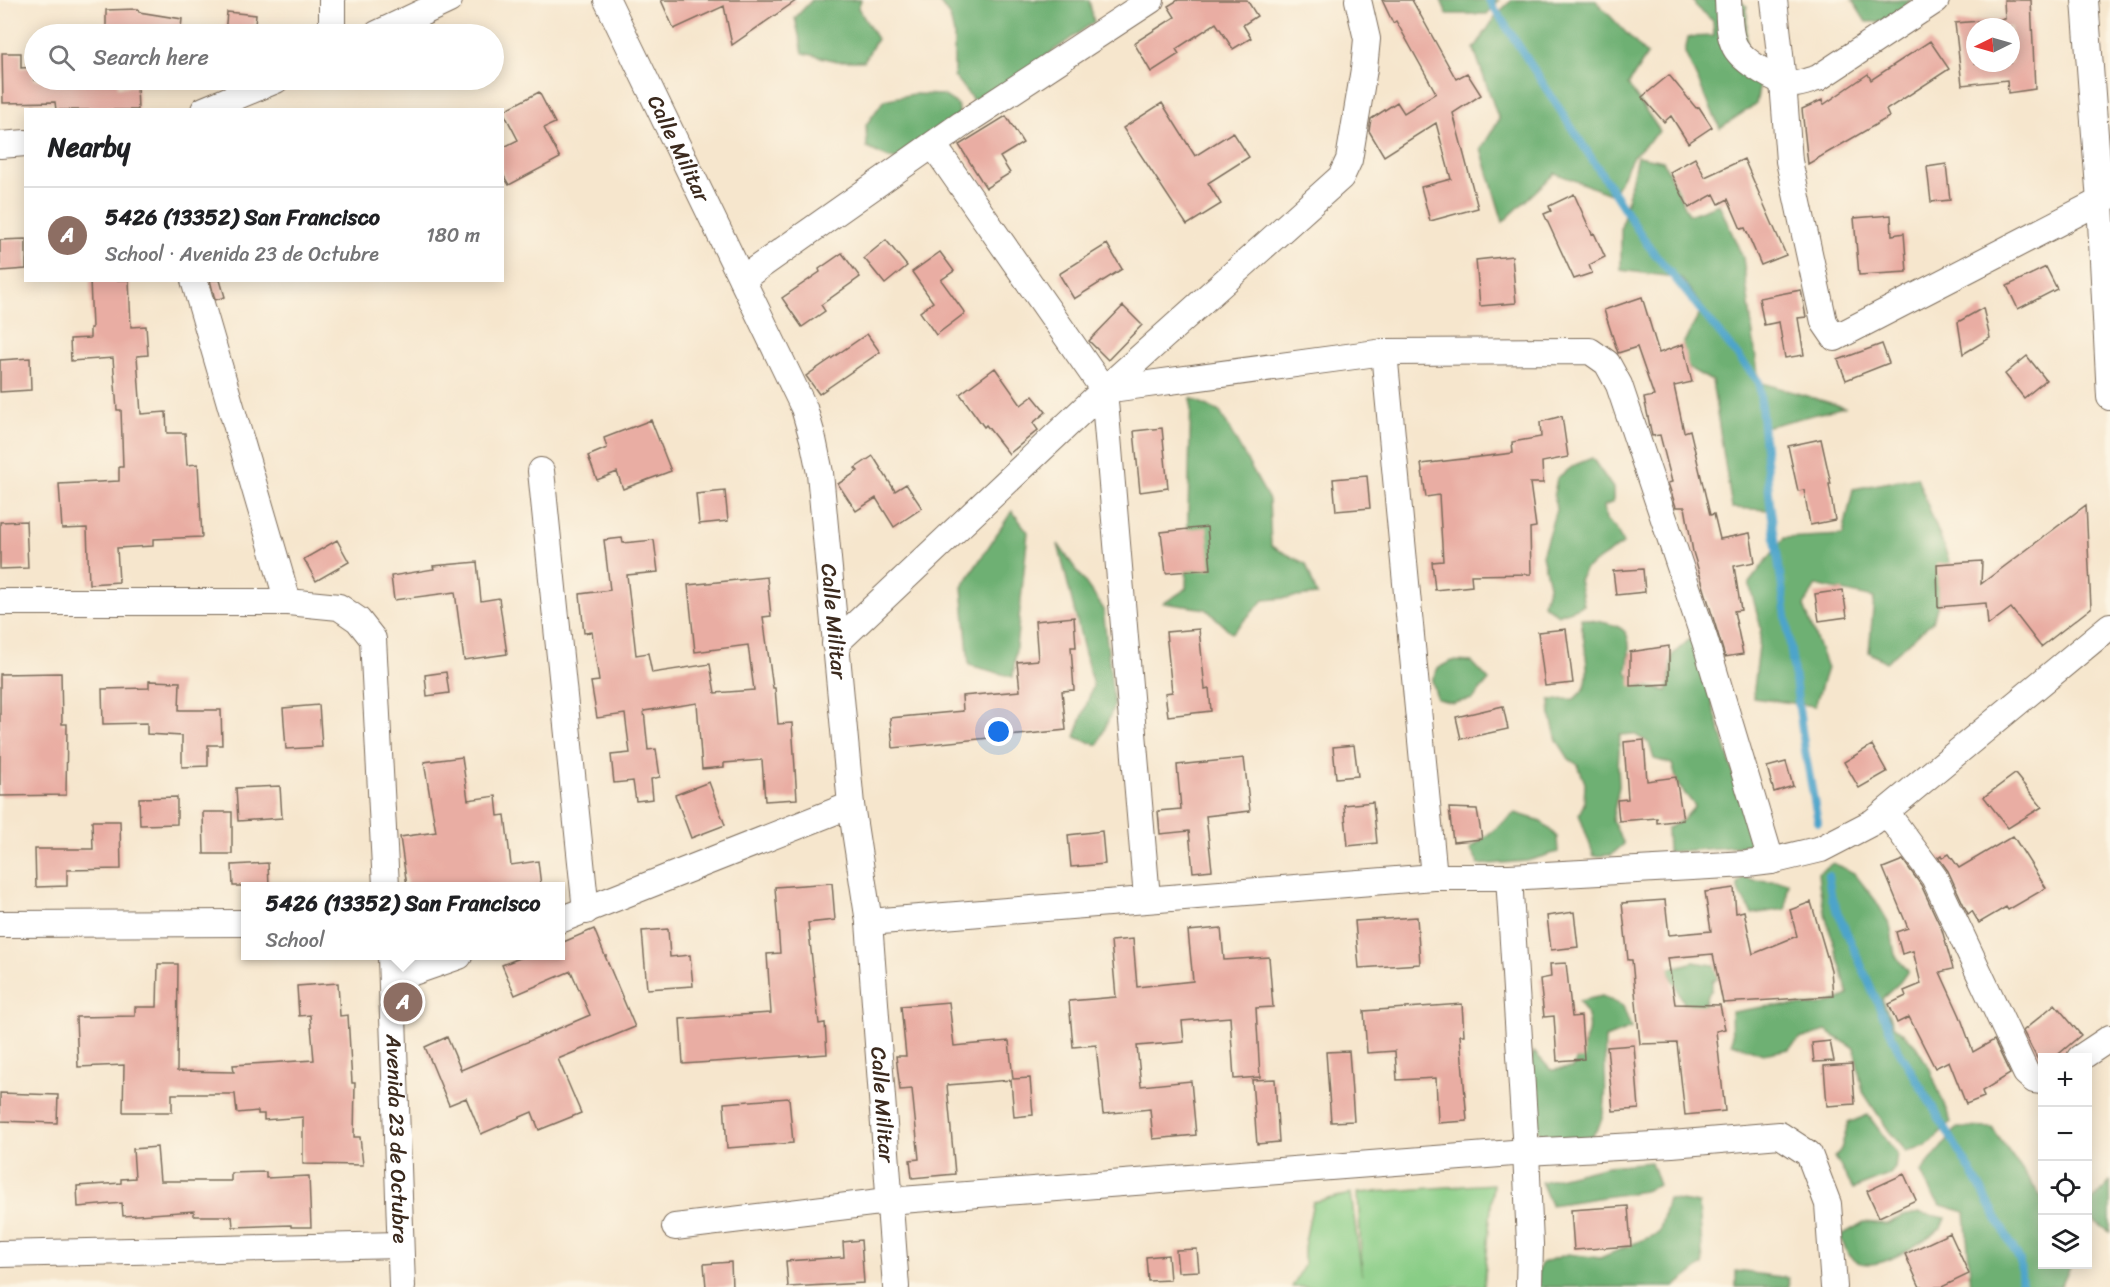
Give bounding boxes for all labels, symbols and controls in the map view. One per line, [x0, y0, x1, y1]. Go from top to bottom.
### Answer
north arrow [1966, 18, 2020, 72]
search box [24, 24, 504, 90]
text: Search here [93, 38, 209, 77]
icon: search [45, 41, 78, 74]
street label: Calle Militar [636, 88, 722, 210]
text: Nearby [48, 124, 130, 170]
text: 5426 (13352) San Francisco [105, 198, 380, 237]
text: A [61, 218, 74, 253]
text: 180 m [426, 218, 480, 253]
text: School · Avenida 23 de Octubre [105, 237, 379, 272]
street label: Calle Militar [810, 562, 858, 682]
your location [984, 717, 1013, 746]
popup [241, 882, 565, 960]
text: 5426 (13352) San Francisco [266, 884, 540, 923]
text: School [266, 923, 325, 958]
pin: A [384, 980, 422, 1024]
street label: Avenida 23 de Octubre [375, 1033, 420, 1244]
street label: Calle Militar [859, 1045, 906, 1165]
map controls [2038, 1053, 2092, 1269]
button: + [2038, 1053, 2092, 1107]
button: − [2038, 1107, 2092, 1161]
button: locate [2038, 1161, 2092, 1215]
button: layers [2038, 1215, 2092, 1269]

